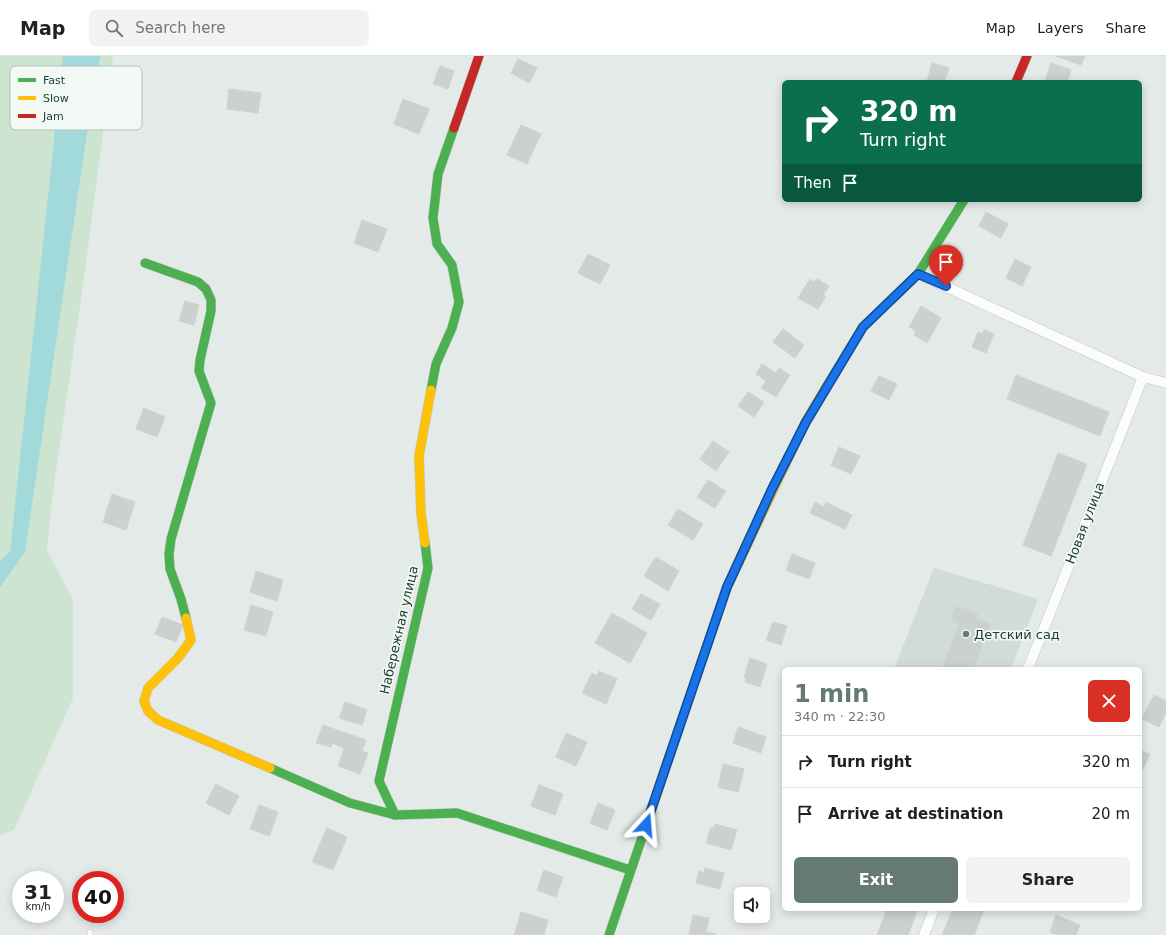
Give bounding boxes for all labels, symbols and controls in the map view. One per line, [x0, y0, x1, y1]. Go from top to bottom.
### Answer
search box [89, 10, 369, 46]
text: Map [20, 17, 65, 39]
icon: search [103, 17, 125, 39]
text: Search here [135, 19, 225, 37]
text: Map [986, 20, 1015, 36]
text: Layers [1037, 20, 1084, 36]
text: Share [1106, 20, 1146, 36]
legend [10, 66, 142, 130]
text: Fast [43, 74, 66, 87]
text: Slow [43, 92, 69, 105]
text: 320 m [860, 95, 957, 128]
icon: right [794, 96, 846, 148]
text: Jam [42, 110, 64, 123]
text: Turn right [860, 129, 946, 150]
icon: arrive [839, 172, 861, 194]
text: Then [794, 174, 831, 192]
pin [929, 245, 963, 286]
icon: arrive [935, 251, 957, 273]
street label: Новая улица [1062, 480, 1108, 566]
street label: Набережная улица [377, 564, 421, 696]
place label: Детский сад [974, 627, 1060, 642]
marker: Детский сад [961, 629, 971, 639]
text: 1 min [794, 680, 869, 708]
button: close [1088, 680, 1130, 722]
text: 340 m · 22:30 [794, 709, 885, 724]
icon: right [794, 751, 816, 773]
text: Turn right [828, 753, 912, 771]
text: 320 m [1082, 753, 1130, 771]
icon: arrive [794, 803, 816, 825]
position arrow [625, 804, 667, 846]
text: Arrive at destination [828, 805, 1003, 823]
text: 20 m [1092, 805, 1130, 823]
button: Exit [794, 857, 958, 903]
button: Share [966, 857, 1130, 903]
speed limit sign: 40 [72, 871, 124, 923]
text: 31 [24, 880, 52, 904]
map controls [734, 887, 770, 923]
button: sound [734, 887, 770, 923]
text: km/h [25, 901, 51, 912]

